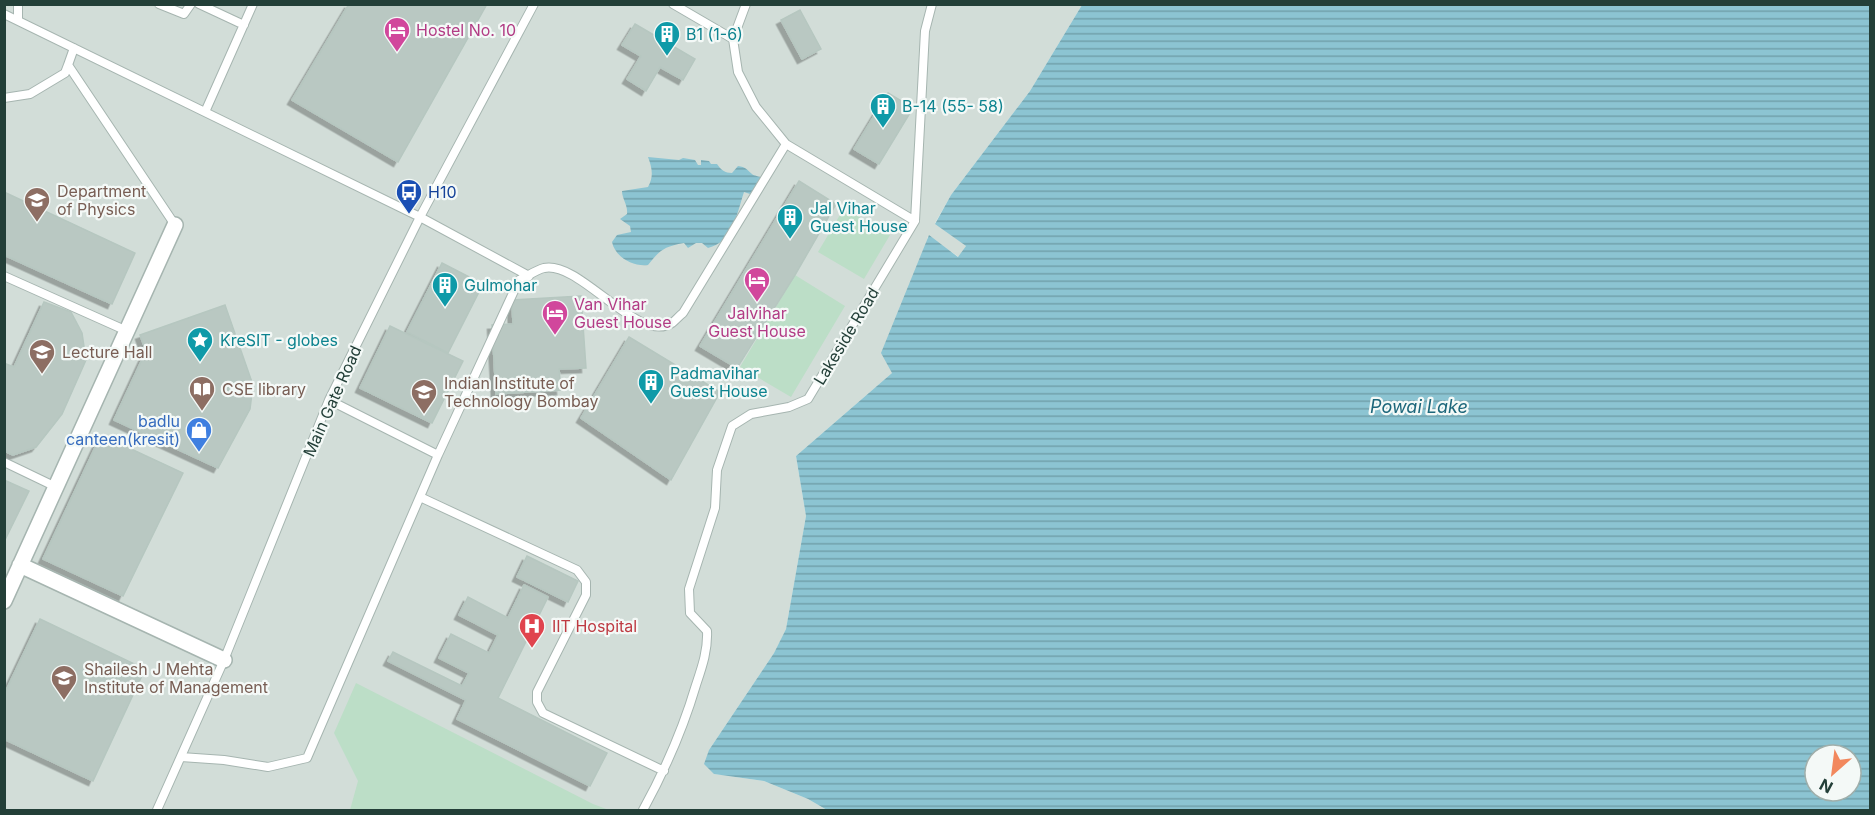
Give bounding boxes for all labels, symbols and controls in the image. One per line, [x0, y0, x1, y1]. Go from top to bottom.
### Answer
hotel icon: Hostel No. 10 [382, 15, 412, 53]
building icon: B1 (1-6) [652, 19, 682, 57]
place label: Hostel No. 10 [416, 20, 516, 40]
place label: B1 (1-6) [686, 24, 743, 44]
building icon: B-14 (55- 58) [868, 91, 898, 129]
place label: B-14 (55- 58) [902, 96, 1004, 116]
bus stop icon: H10 [394, 177, 424, 215]
place label: Department of Physics [57, 181, 146, 219]
place label: H10 [428, 182, 457, 202]
school or university icon: Department of Physics [22, 185, 52, 223]
place label: Jal Vihar Guest House [810, 198, 908, 236]
building icon: Jal Vihar Guest House [775, 202, 805, 240]
hotel icon: Jalvihar Guest House [742, 265, 772, 303]
building icon: Gulmohar [430, 270, 460, 308]
place label: Gulmohar [464, 275, 537, 295]
street label: Lakeside Road [809, 284, 883, 388]
place label: Van Vihar Guest House [574, 294, 672, 332]
hotel icon: Van Vihar Guest House [540, 298, 570, 336]
place label: Jalvihar Guest House [708, 303, 806, 341]
place icon: KreSIT - globes [185, 325, 215, 363]
place label: KreSIT - globes [220, 330, 338, 350]
school or university icon: Lecture Hall [27, 337, 57, 375]
place label: Lecture Hall [62, 342, 152, 362]
street label: Main Gate Road [299, 342, 365, 460]
place label: Padmavihar Guest House [670, 363, 768, 401]
building icon: Padmavihar Guest House [636, 367, 666, 405]
place label: Indian Institute of Technology Bombay [444, 373, 599, 411]
library icon: CSE library [187, 374, 217, 412]
school or university icon: Indian Institute of Technology Bombay [409, 377, 439, 415]
place label: CSE library [222, 379, 306, 399]
water label: Powai Lake [1370, 396, 1468, 417]
place label: badlu canteen(kresit) [66, 411, 180, 449]
shop icon: badlu canteen(kresit) [184, 415, 214, 453]
hospital icon: IIT Hospital [517, 611, 547, 649]
place label: IIT Hospital [552, 616, 637, 636]
place label: Shailesh J Mehta Institute of Management [84, 659, 268, 697]
school or university icon: Shailesh J Mehta Institute of Management [49, 663, 79, 701]
north arrow [1803, 743, 1863, 803]
text: N [1816, 775, 1836, 798]

